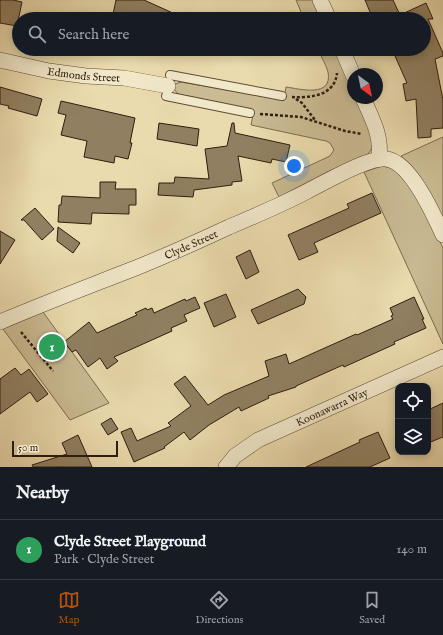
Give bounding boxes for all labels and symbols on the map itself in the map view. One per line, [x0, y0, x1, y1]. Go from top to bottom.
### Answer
street label: Edmonds Street [46, 65, 121, 86]
north arrow [347, 68, 383, 104]
your location [284, 156, 304, 176]
street label: Clyde Street [162, 227, 220, 263]
pin: 1 [39, 332, 65, 362]
street label: Koonawarra Way [294, 385, 371, 430]
scale bar [12, 439, 118, 458]

